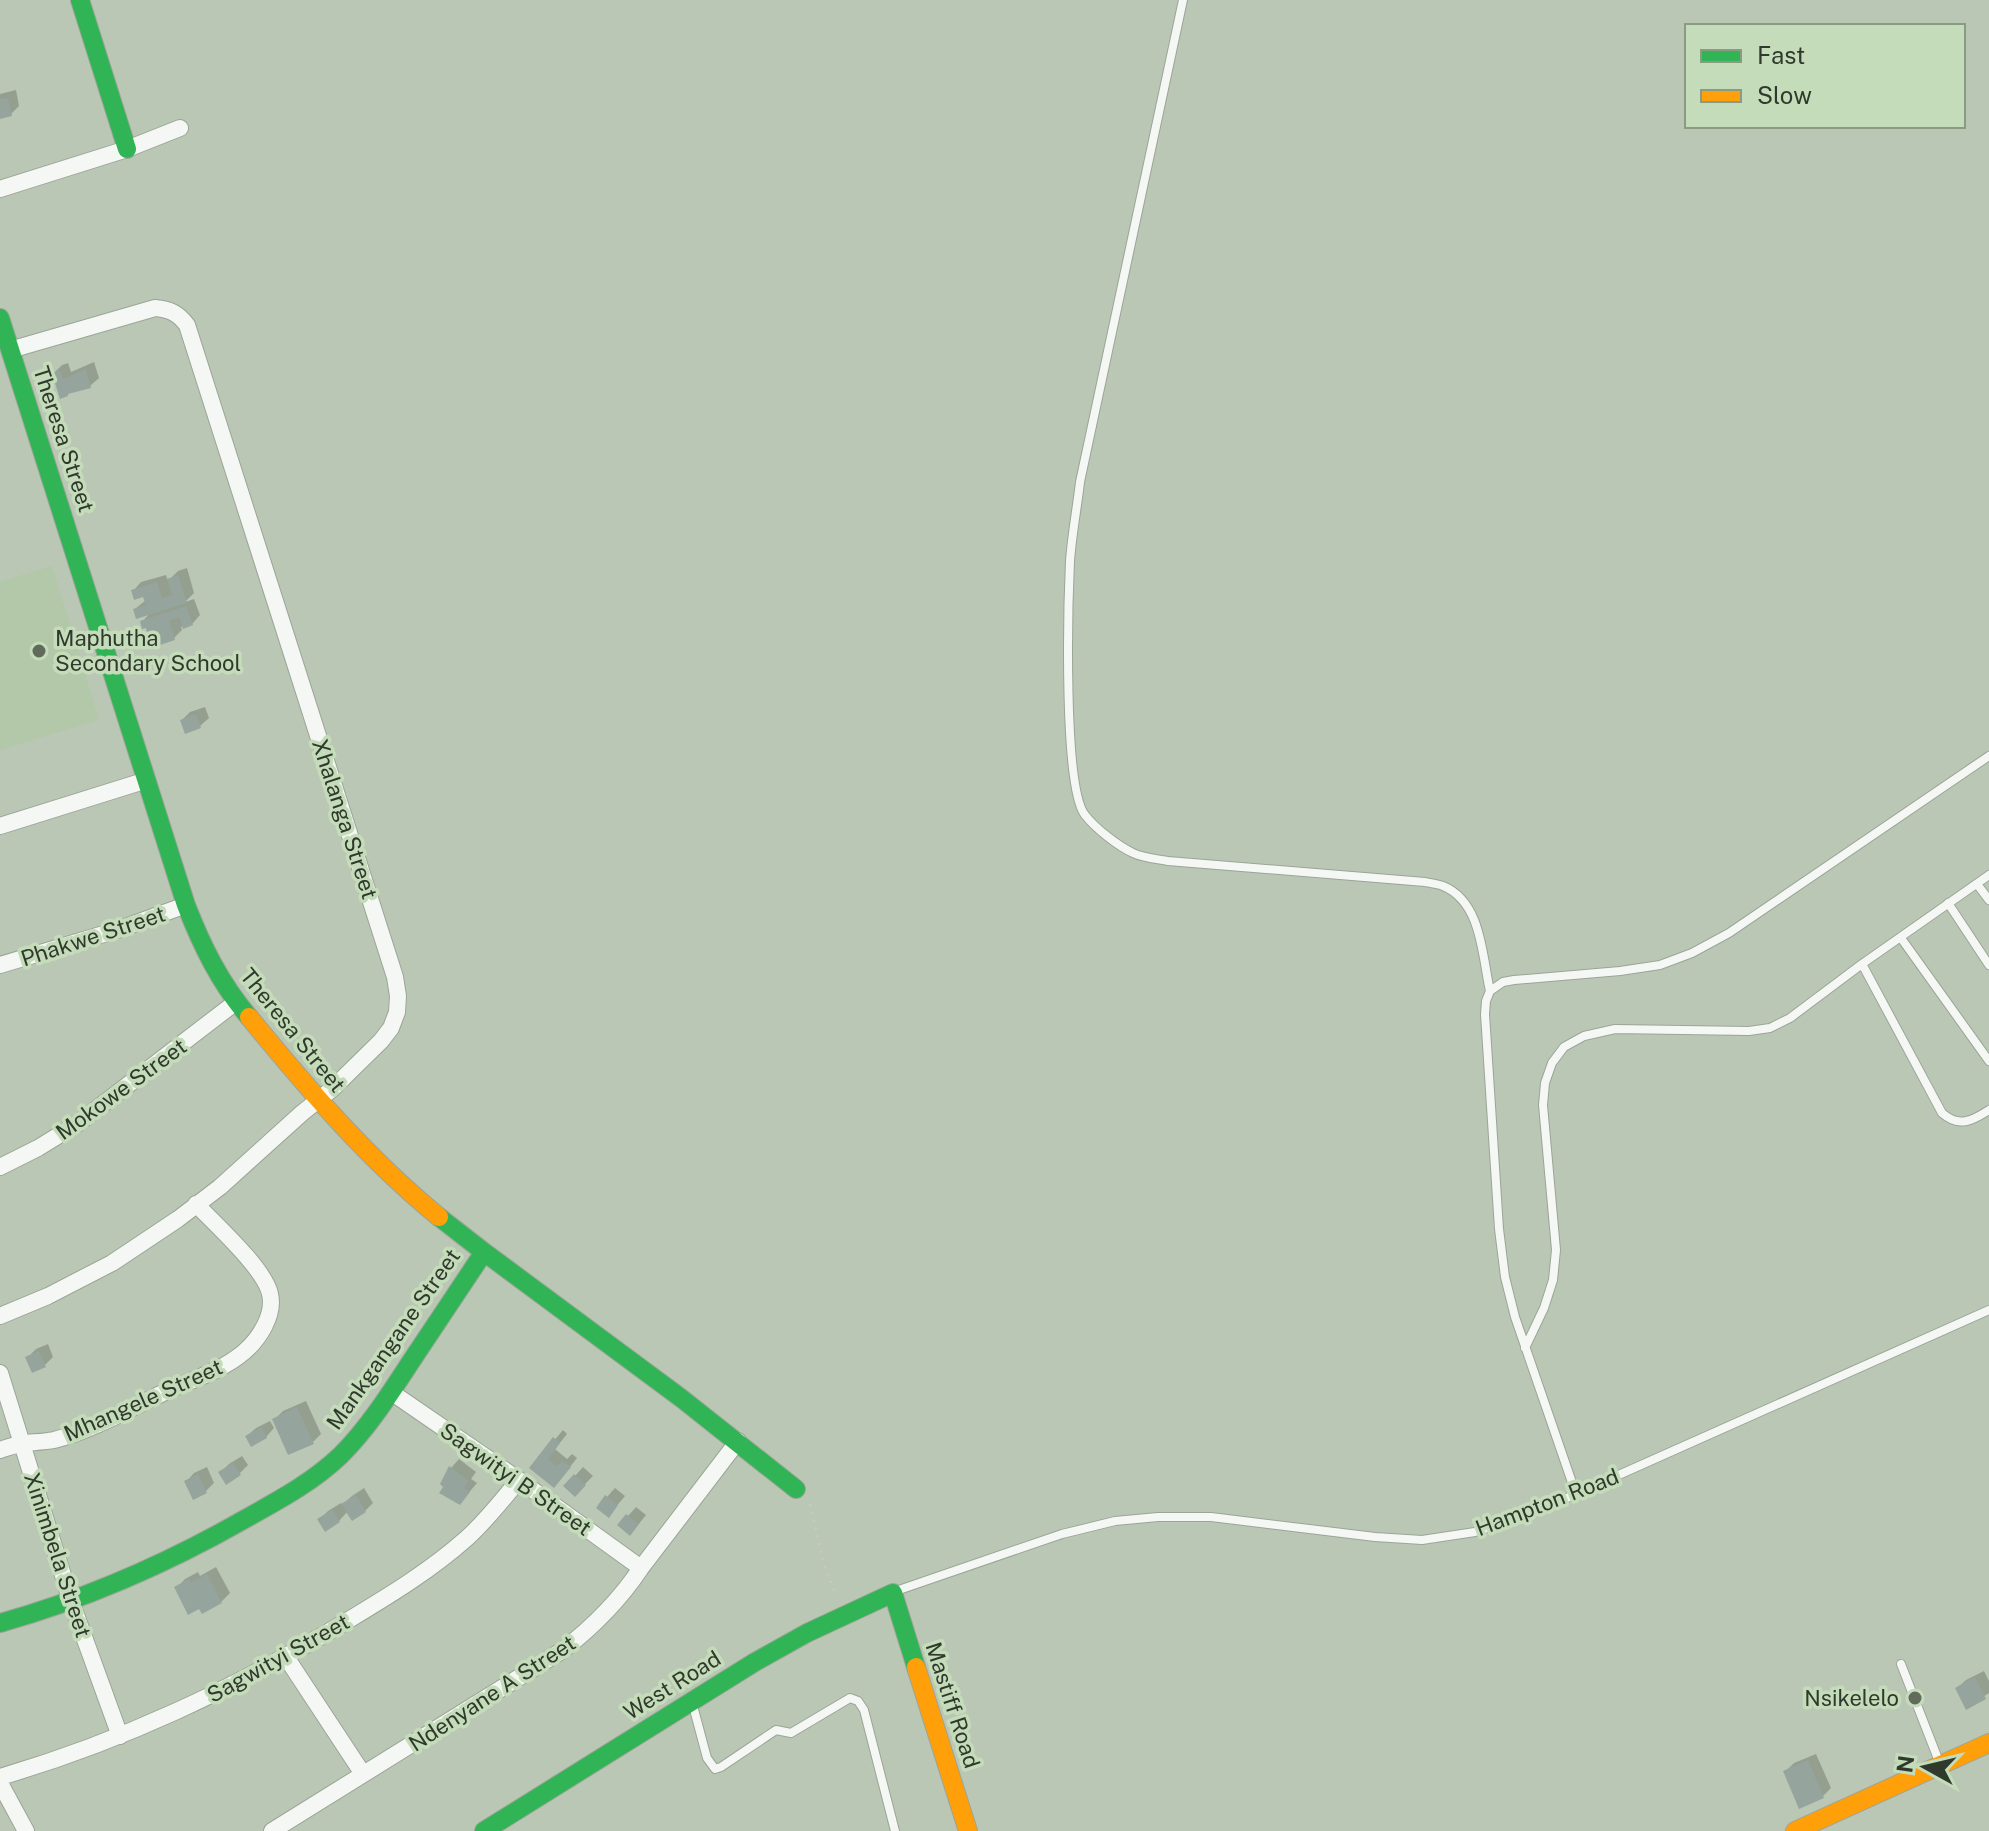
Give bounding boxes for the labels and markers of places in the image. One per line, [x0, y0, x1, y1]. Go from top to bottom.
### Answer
place label: Maphutha Secondary School [55, 625, 241, 676]
marker: Maphutha Secondary School [30, 642, 48, 660]
place label: Nsikelelo [1804, 1685, 1899, 1711]
marker: Nsikelelo [1906, 1689, 1924, 1707]

